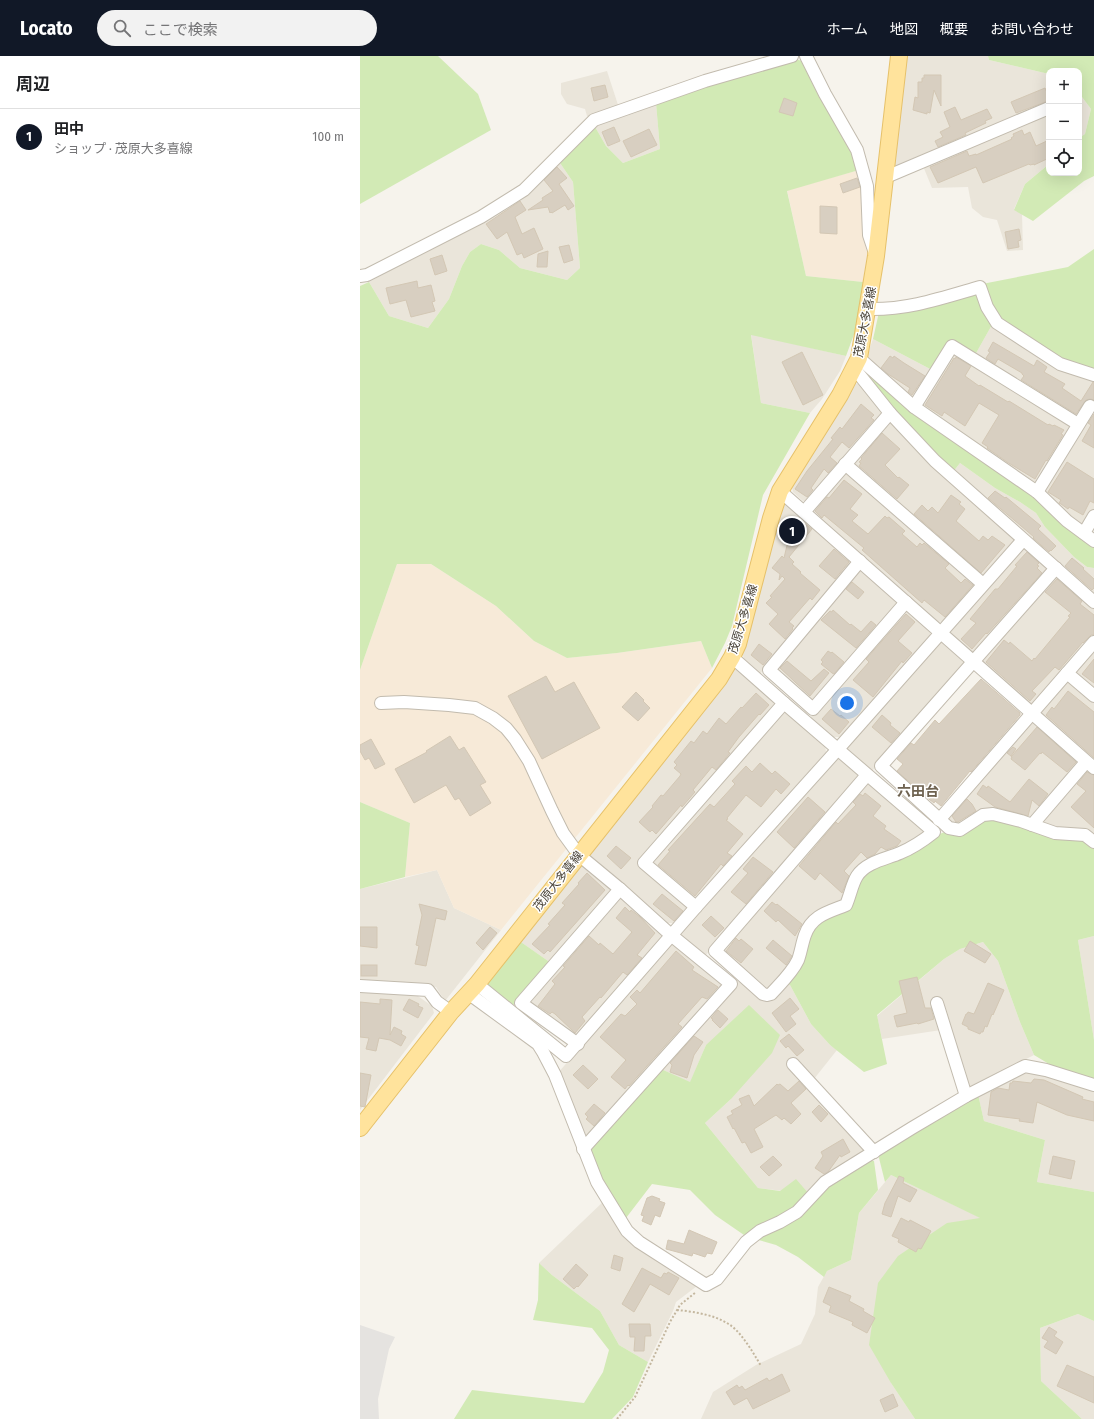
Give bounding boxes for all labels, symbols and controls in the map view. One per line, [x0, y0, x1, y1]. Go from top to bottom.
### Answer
search box [97, 10, 377, 46]
text: Locato [20, 17, 73, 40]
icon: search [111, 17, 133, 39]
text: ここで検索 [143, 21, 218, 39]
text: ホーム [826, 21, 868, 38]
text: 地図 [890, 21, 918, 38]
text: 概要 [940, 21, 968, 38]
text: お問い合わせ [990, 21, 1074, 38]
map controls [1046, 68, 1082, 176]
button: + [1046, 68, 1082, 104]
text: 周辺 [16, 74, 50, 95]
button: − [1046, 104, 1082, 140]
text: 田中 [54, 120, 84, 138]
text: 1 [26, 129, 32, 144]
text: 100 m [312, 129, 344, 144]
button: locate [1046, 140, 1082, 176]
text: ショップ · 茂原大多喜線 [54, 141, 193, 156]
street label: 茂原大多喜線 [851, 285, 879, 359]
pin: 1 [779, 516, 805, 546]
street label: 茂原大多喜線 [726, 583, 760, 655]
your location [837, 693, 857, 713]
district label: 六田台 [897, 783, 939, 800]
street label: 茂原大多喜線 [530, 848, 586, 914]

